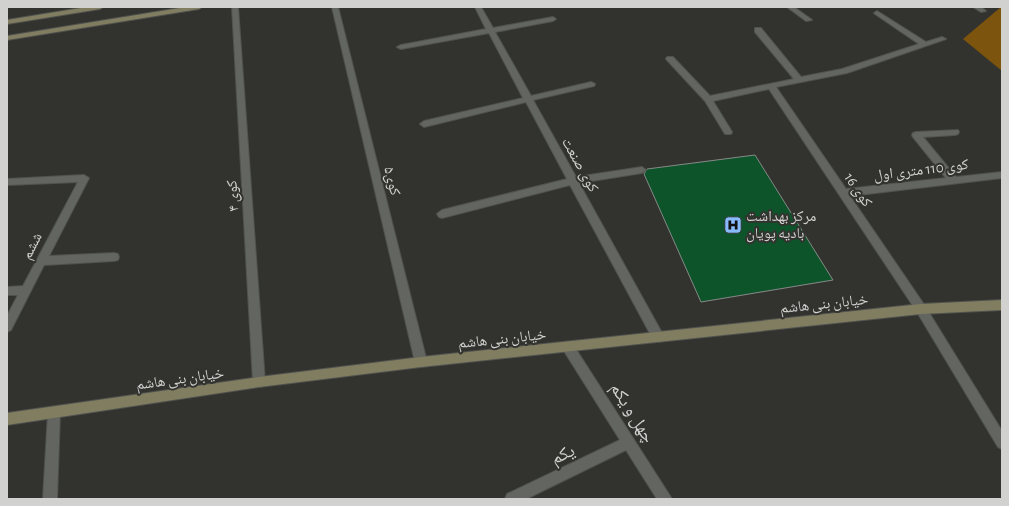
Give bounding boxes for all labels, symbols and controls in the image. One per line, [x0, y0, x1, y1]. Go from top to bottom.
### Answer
street label: کوی صنعت [557, 135, 601, 196]
street label: کوی 110 متری اول [873, 157, 969, 185]
street label: کوی۵ [379, 165, 403, 197]
street label: کوی 16 [840, 170, 875, 211]
street label: کوی ۴ [224, 180, 244, 212]
place label: مرکز بهداشت بادیه پویان [746, 209, 816, 243]
hospital icon: مرکز بهداشت بادیه پویان [723, 215, 743, 235]
street label: ششم [19, 230, 47, 263]
street label: خیابان بنی هاشم [779, 292, 869, 318]
street label: خیابان بنی هاشم [457, 327, 547, 353]
street label: خیابان بنی هاشم [135, 365, 226, 395]
street label: چهل و یکم [605, 380, 657, 447]
street label: یکم [548, 442, 579, 470]

